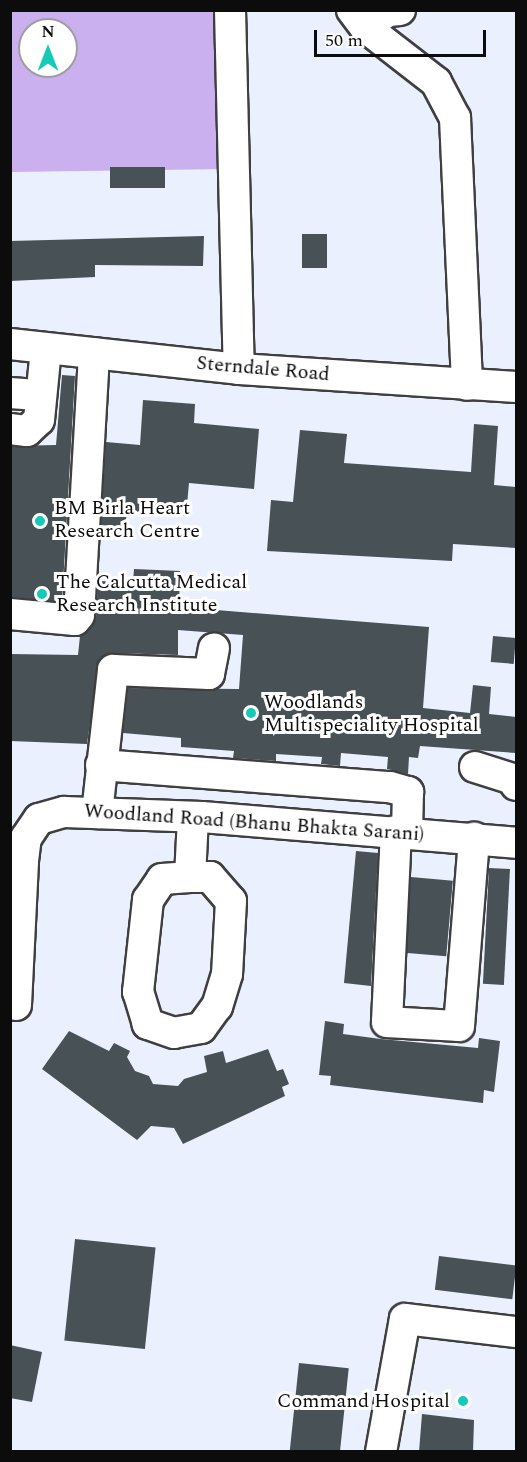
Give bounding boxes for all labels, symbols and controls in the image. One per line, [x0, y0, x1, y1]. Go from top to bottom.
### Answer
north arrow [18, 18, 78, 78]
scale bar [317, 18, 490, 56]
text: N [41, 20, 55, 44]
text: 50 m [325, 27, 363, 54]
street label: Sterndale Road [195, 351, 331, 387]
place label: BM Birla Heart Research Centre [54, 497, 200, 544]
marker: BM Birla Heart Research Centre [31, 512, 49, 530]
place label: The Calcutta Medical Research Institute [56, 570, 247, 617]
marker: The Calcutta Medical Research Institute [33, 585, 51, 603]
place label: Woodlands Multispeciality Hospital [264, 690, 479, 737]
marker: Woodlands Multispeciality Hospital [242, 704, 260, 722]
street label: Woodland Road (Bhanu Bhakta Sarani) [83, 799, 425, 847]
place label: Command Hospital [277, 1389, 450, 1413]
marker: Command Hospital [454, 1392, 472, 1410]

